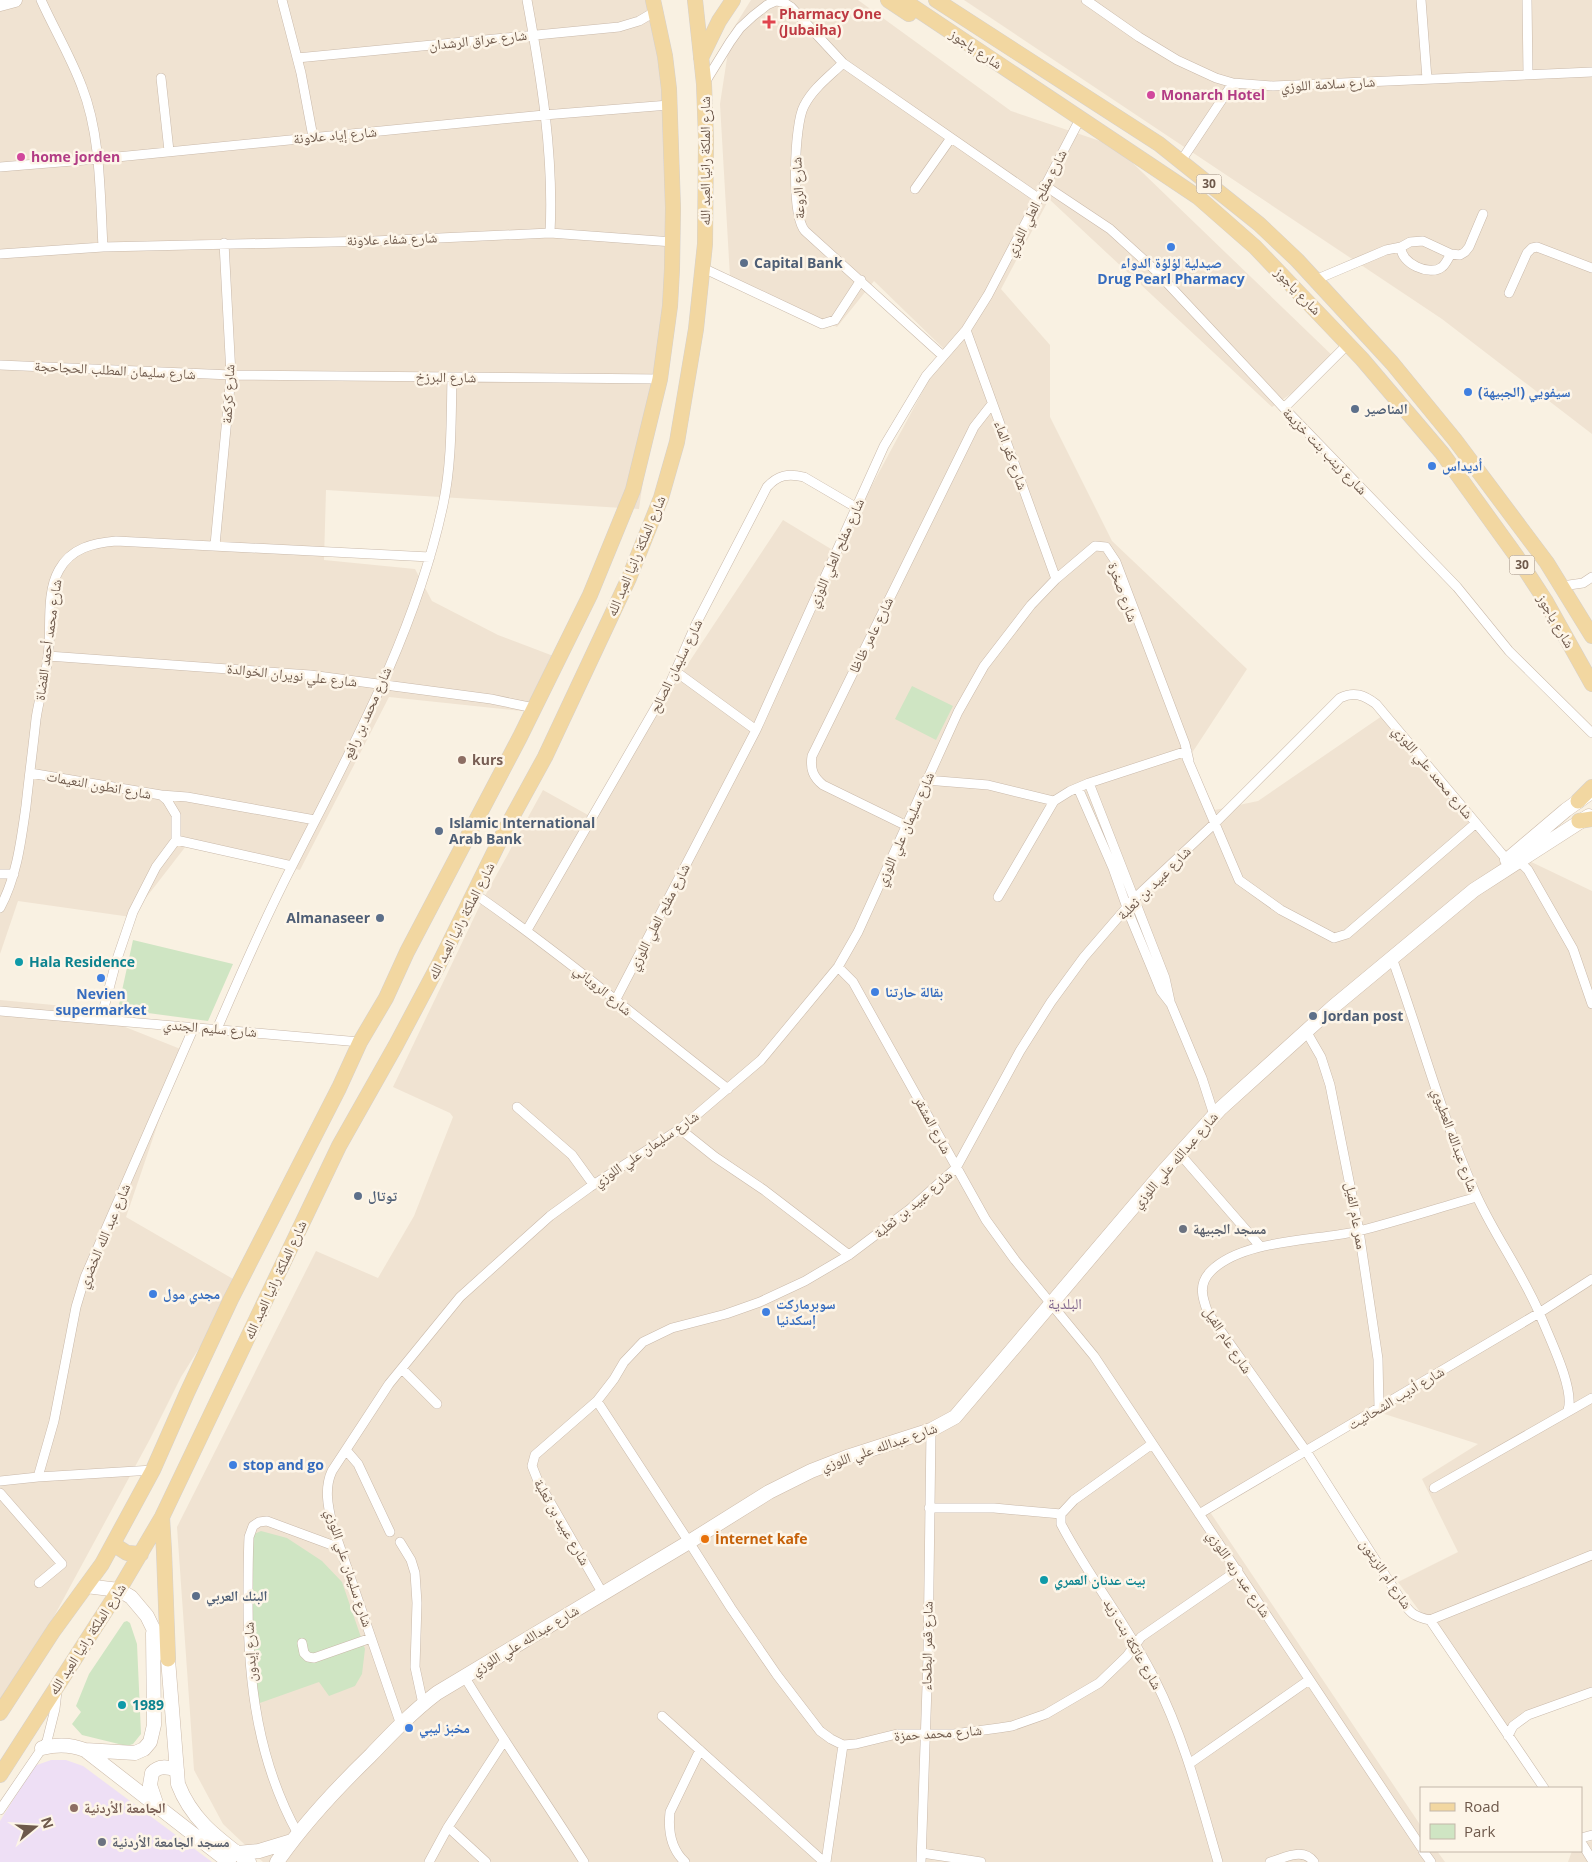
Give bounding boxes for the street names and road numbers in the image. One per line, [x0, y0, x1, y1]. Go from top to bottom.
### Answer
street label: شارع ياجوز [945, 24, 1006, 74]
street label: شارع عراق الرشدان [428, 25, 528, 55]
street label: شارع سلامة اللوزي [1280, 72, 1376, 98]
street label: شارع الملكة رانيا العبد الله [695, 96, 715, 226]
street label: شارع إياد علاونة [292, 121, 378, 149]
street label: شارع مفلح العلي اللوزي [1000, 146, 1073, 261]
street label: شارع الروعة [786, 156, 810, 220]
road number: 30 [1196, 174, 1222, 193]
street label: شارع شفاء علاونة [346, 227, 438, 251]
street label: شارع ياجوز [1269, 262, 1326, 319]
street label: شارع سليمان المطلب الحجاحجة [34, 356, 196, 384]
street label: شارع كركمة [216, 364, 240, 424]
street label: شارع البرزخ [416, 366, 476, 388]
street label: شارع زينب بنت خزيمة [1278, 403, 1372, 499]
street label: شارع كفر الماء [989, 418, 1033, 492]
street label: شارع الملكة رانيا العبد الله [601, 492, 671, 620]
street label: شارع مفلح العلي اللوزي [803, 495, 870, 611]
road number: 30 [1510, 556, 1534, 574]
street label: شارع صخرة [1103, 559, 1143, 625]
street label: شارع محمد أحمد القضاة [30, 578, 66, 702]
street label: شارع ياجوز [1532, 589, 1580, 652]
street label: شارع عامر ظاظا [844, 594, 898, 676]
street label: شارع سليمان الصالح [645, 616, 707, 716]
street label: شارع علي نويران الخوالدة [226, 658, 358, 693]
street label: شارع محمد بن رافع [338, 664, 396, 762]
street label: شارع محمد علي اللوزي [1387, 721, 1478, 824]
street label: شارع انطون النعيمات [45, 766, 153, 804]
street label: شارع سليمان علي اللوزي [871, 769, 941, 890]
street label: شارع عبيد بن ثعلبة [1113, 842, 1195, 924]
street label: شارع الملكة رانيا العبد الله [423, 859, 499, 983]
street label: شارع مفلح العلي اللوزي [623, 860, 696, 975]
street label: شارع الروياني [569, 960, 636, 1022]
street label: شارع سليم الجندي [162, 1014, 258, 1044]
street label: شارع عبدالله العطيوي [1426, 1085, 1483, 1195]
street label: شارع المشقر [909, 1092, 957, 1157]
street label: شارع سليمان علي اللوزي [589, 1106, 704, 1193]
street label: شارع عبدالله علي اللوزي [1127, 1107, 1224, 1214]
street label: شارع عبيد بن ثعلبة [869, 1165, 957, 1243]
street label: شارع عبد الله الخضري [73, 1180, 137, 1292]
street label: ممر عام الفيل [1340, 1181, 1372, 1251]
street label: شارع الملكة رانيا العبد الله [239, 1217, 311, 1343]
street label: شارع عام الفيل [1199, 1303, 1257, 1377]
street label: شارع أديب الشحاتيت [1344, 1361, 1448, 1435]
street label: شارع عبدالله علي اللوزي [818, 1418, 940, 1478]
street label: شارع عبيد بن ثعلبة [529, 1475, 595, 1569]
street label: شارع سليمان علي اللوزي [319, 1506, 378, 1630]
street label: شارع عبد ربه اللوزي [1201, 1526, 1276, 1622]
street label: شارع أم الزيتون [1355, 1535, 1417, 1613]
street label: شارع الملكة رانيا العبد الله [43, 1579, 131, 1699]
street label: شارع عاتكة بنت زيد [1099, 1595, 1167, 1693]
street label: شارع عبدالله علي اللوزي [468, 1600, 583, 1681]
street label: شارع قمر البطحاء [916, 1601, 938, 1691]
street label: شارع إيدون [238, 1622, 262, 1682]
street label: شارع محمد حمزة [893, 1720, 983, 1746]

